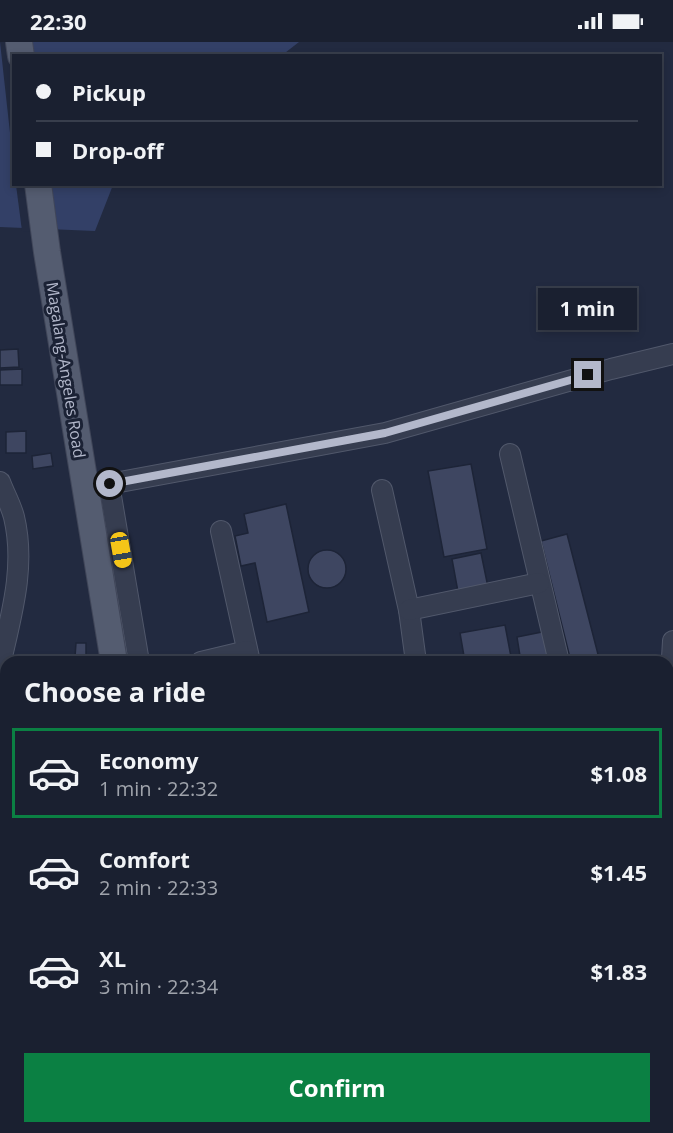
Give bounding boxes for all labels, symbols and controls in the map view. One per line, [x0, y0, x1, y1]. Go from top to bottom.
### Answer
text: 22:30 [30, 6, 87, 36]
text: Pickup [72, 77, 146, 107]
text: Drop-off [72, 135, 164, 165]
street label: Magalang-Angeles Road [41, 280, 91, 460]
callout: 1 min [538, 288, 638, 330]
text: 1 min [560, 295, 615, 322]
route end [574, 361, 601, 388]
route start [96, 470, 123, 497]
car [109, 531, 133, 569]
text: Choose a ride [24, 673, 206, 710]
text: Economy [99, 745, 198, 775]
icon: car [27, 746, 81, 800]
text: $1.08 [590, 758, 647, 788]
text: 1 min · 22:32 [99, 775, 218, 802]
text: Comfort [99, 844, 190, 874]
icon: car [27, 845, 81, 899]
text: $1.45 [590, 857, 647, 887]
text: 2 min · 22:33 [99, 874, 218, 901]
text: XL [99, 943, 126, 973]
icon: car [27, 944, 81, 998]
text: $1.83 [590, 956, 647, 986]
text: 3 min · 22:34 [99, 973, 218, 1000]
button: Confirm [24, 1053, 650, 1122]

